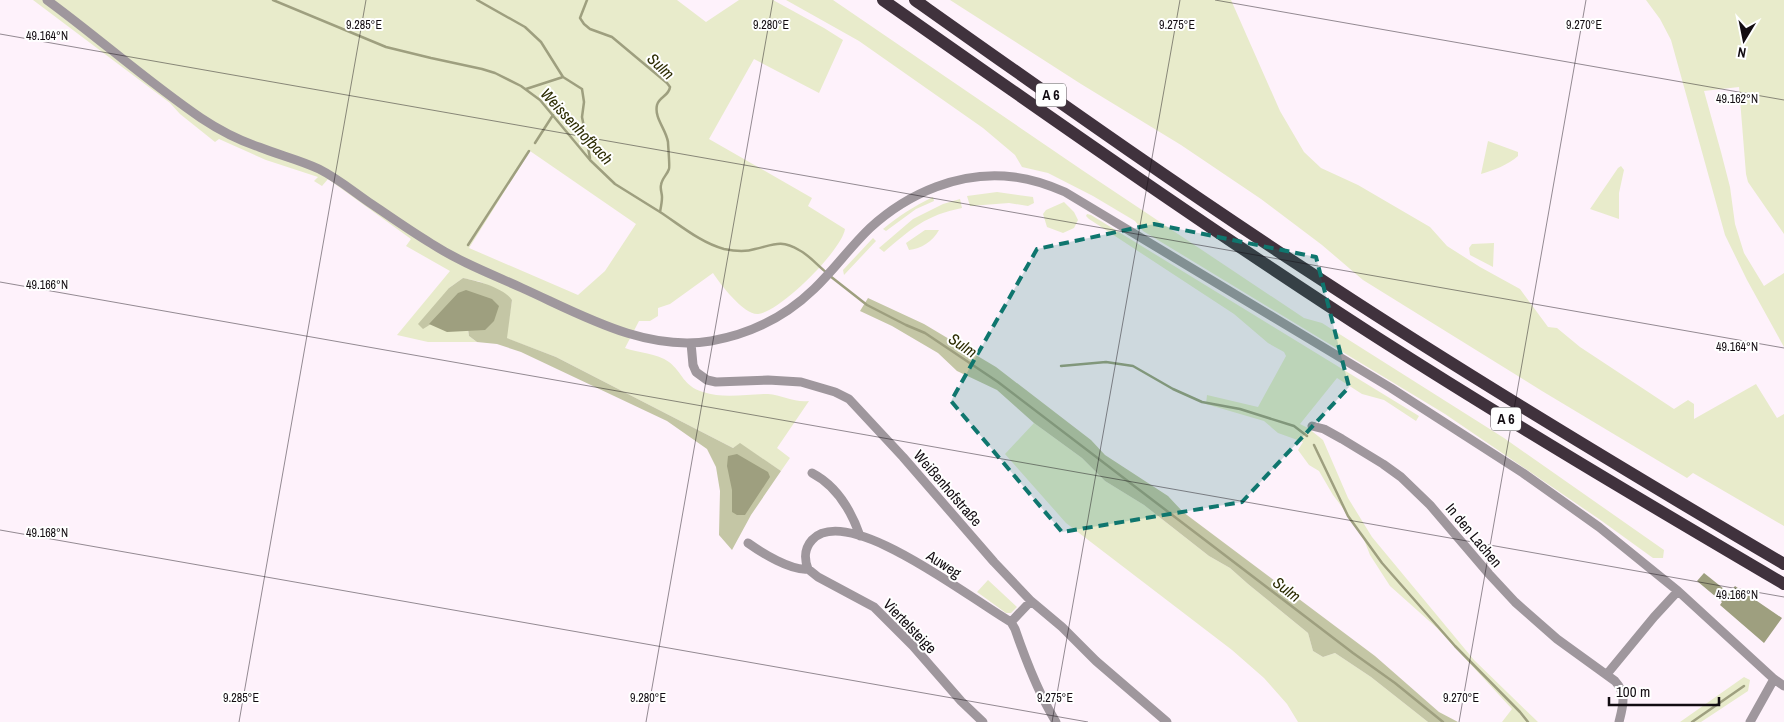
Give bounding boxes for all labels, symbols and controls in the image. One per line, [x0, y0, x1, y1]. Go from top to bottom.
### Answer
north arrow [1719, 15, 1769, 65]
text: 9.285°E [346, 17, 382, 33]
text: 9.280°E [753, 17, 789, 33]
text: 9.275°E [1159, 17, 1195, 33]
text: 9.270°E [1566, 17, 1602, 33]
text: 49.164°N [26, 28, 68, 44]
text: N [1736, 43, 1747, 62]
water label: Sulm [643, 48, 679, 84]
water label: Weissenhofbach [536, 83, 618, 169]
road number: A 6 [1036, 84, 1066, 106]
text: 49.162°N [1716, 91, 1758, 107]
text: 49.166°N [26, 277, 68, 293]
water label: Sulm [944, 328, 982, 363]
text: 49.164°N [1716, 339, 1758, 355]
road number: A 6 [1491, 408, 1521, 430]
street label: Weißenhofstraße [909, 445, 987, 531]
street label: In den Lachen [1441, 498, 1507, 572]
text: 49.168°N [26, 525, 68, 541]
street label: Auweg [922, 544, 966, 583]
water label: Sulm [1268, 571, 1306, 607]
text: 49.166°N [1716, 587, 1758, 603]
street label: Viertelsteige [879, 594, 942, 658]
scale bar [1609, 674, 1719, 706]
text: 100 m [1616, 681, 1650, 702]
text: 9.285°E [223, 690, 259, 706]
text: 9.280°E [630, 690, 666, 706]
text: 9.275°E [1037, 690, 1073, 706]
text: 9.270°E [1443, 690, 1479, 706]

